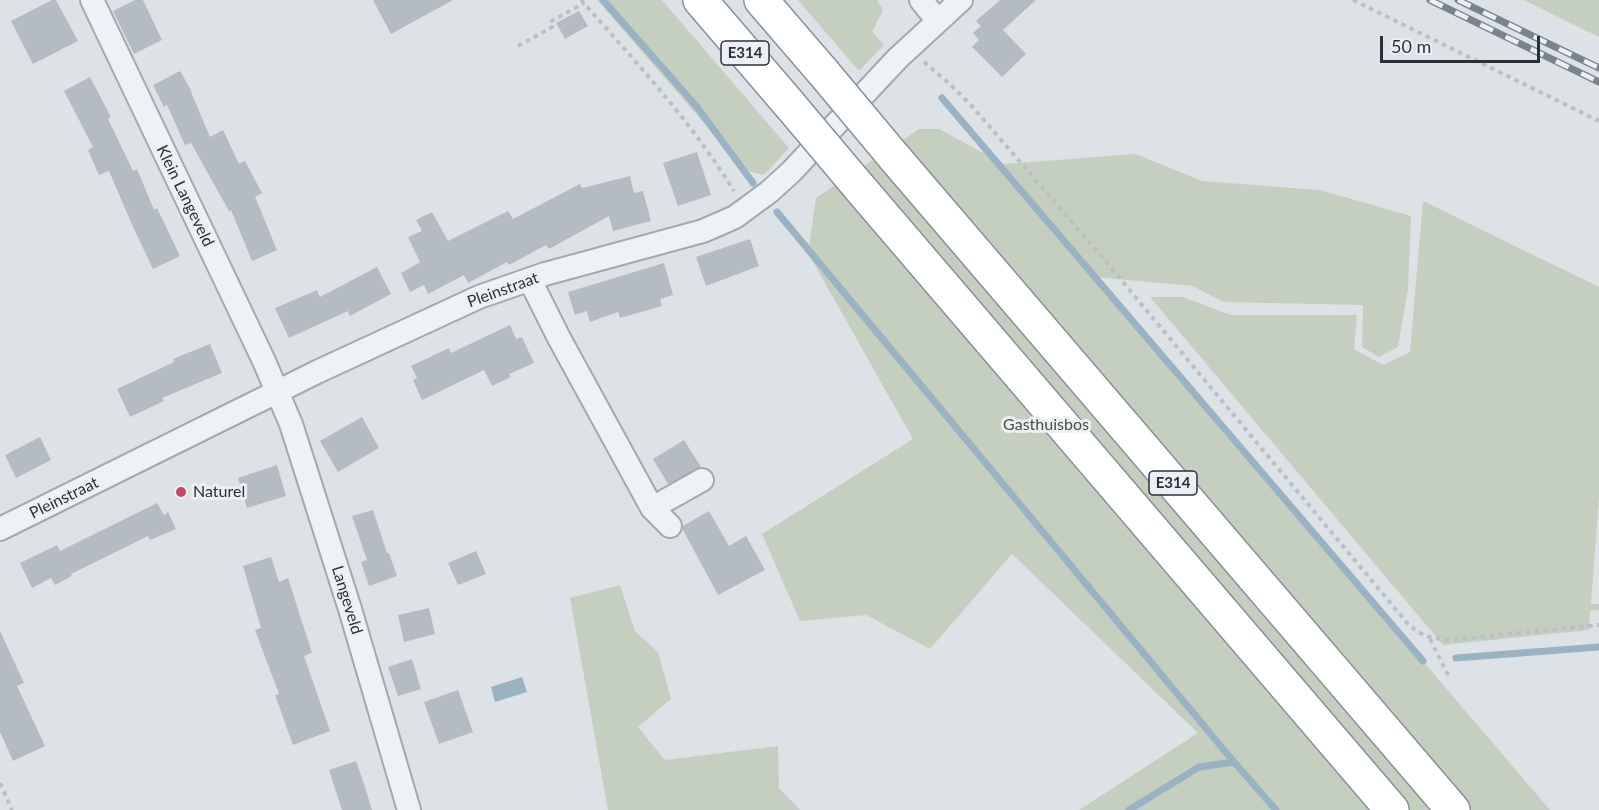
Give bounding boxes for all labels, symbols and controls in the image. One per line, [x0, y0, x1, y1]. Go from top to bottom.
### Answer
scale bar [1383, 24, 1544, 62]
text: 50 m [1391, 35, 1431, 57]
road number: E314 [721, 41, 769, 65]
street label: Klein Langeveld [152, 142, 218, 250]
street label: Pleinstraat [465, 268, 541, 312]
park label: Gasthuisbos [1003, 415, 1089, 435]
road number: E314 [1149, 471, 1197, 495]
street label: Pleinstraat [26, 473, 102, 523]
place label: Naturel [193, 482, 245, 502]
marker: Naturel [174, 485, 188, 499]
street label: Langeveld [327, 563, 367, 637]

